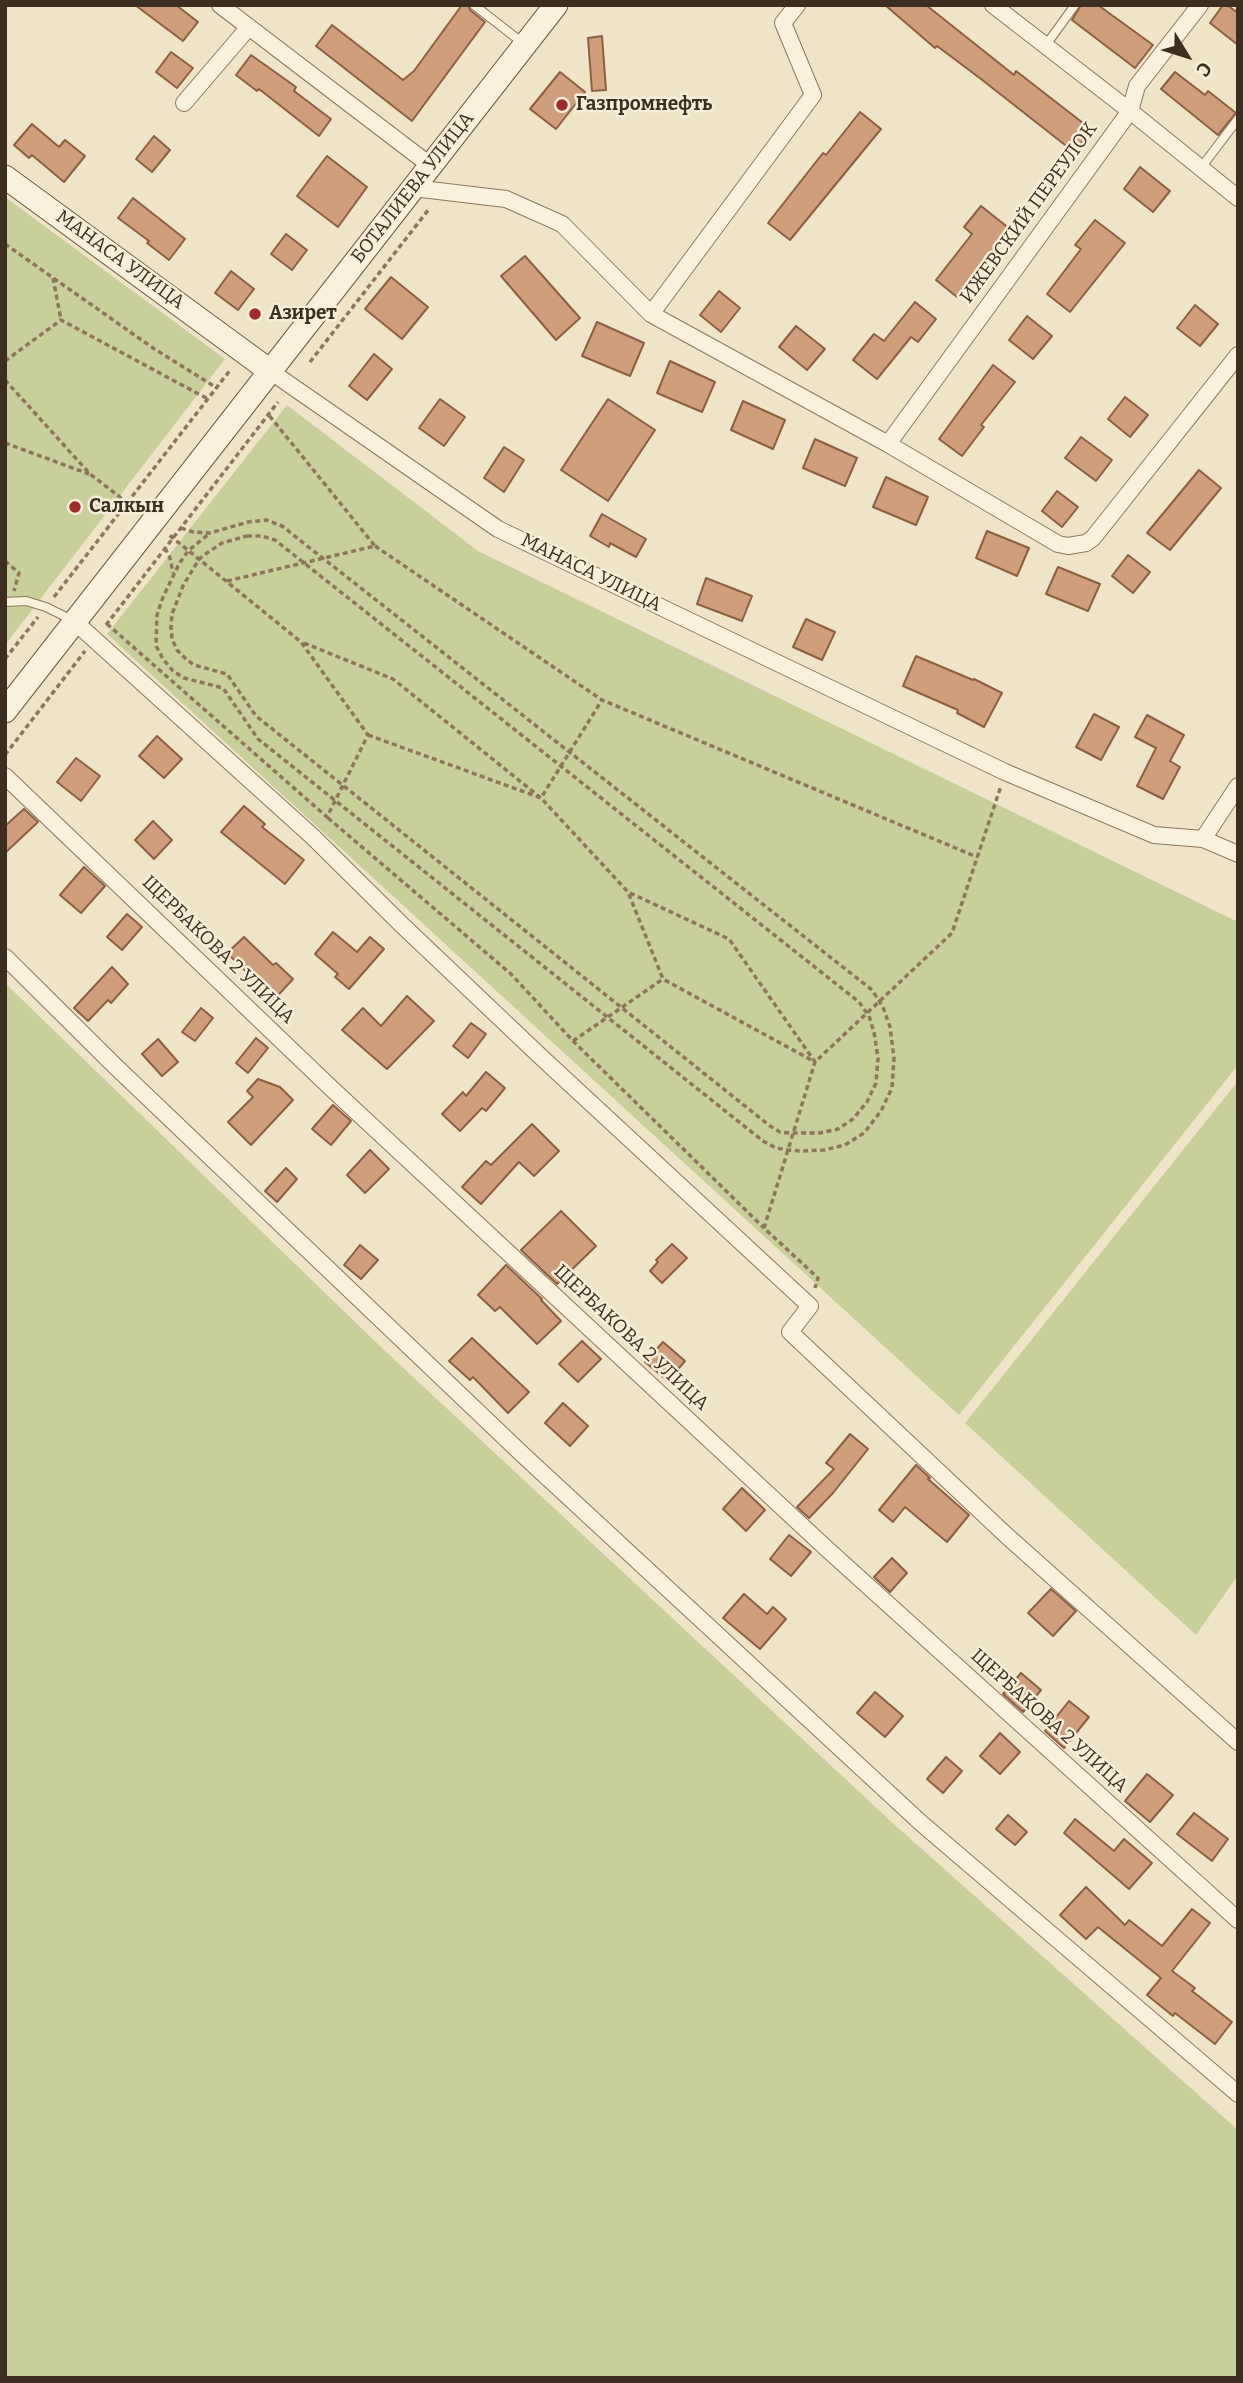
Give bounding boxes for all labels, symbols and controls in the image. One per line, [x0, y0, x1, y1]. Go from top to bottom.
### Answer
north arrow [1152, 21, 1222, 91]
text: С [1191, 57, 1217, 81]
place label: Газпромнефть [576, 94, 712, 116]
marker: Газпромнефть [554, 97, 570, 113]
street label: БОТАЛИЕВА УЛИЦА [347, 108, 479, 268]
street label: ИЖЕВСКИЙ ПЕРЕУЛОК [956, 118, 1102, 308]
street label: МАНАСА УЛИЦА [51, 206, 189, 314]
place label: Азирет [269, 303, 337, 325]
marker: Азирет [247, 306, 263, 322]
place label: Салкын [89, 496, 164, 518]
marker: Салкын [67, 499, 83, 515]
street label: МАНАСА УЛИЦА [517, 529, 665, 617]
street label: ЩЕРБАКОВА 2 УЛИЦА [137, 871, 299, 1029]
street label: ЩЕРБАКОВА 2 УЛИЦА [549, 1260, 713, 1416]
street label: ЩЕРБАКОВА 2 УЛИЦА [966, 1644, 1132, 1798]

